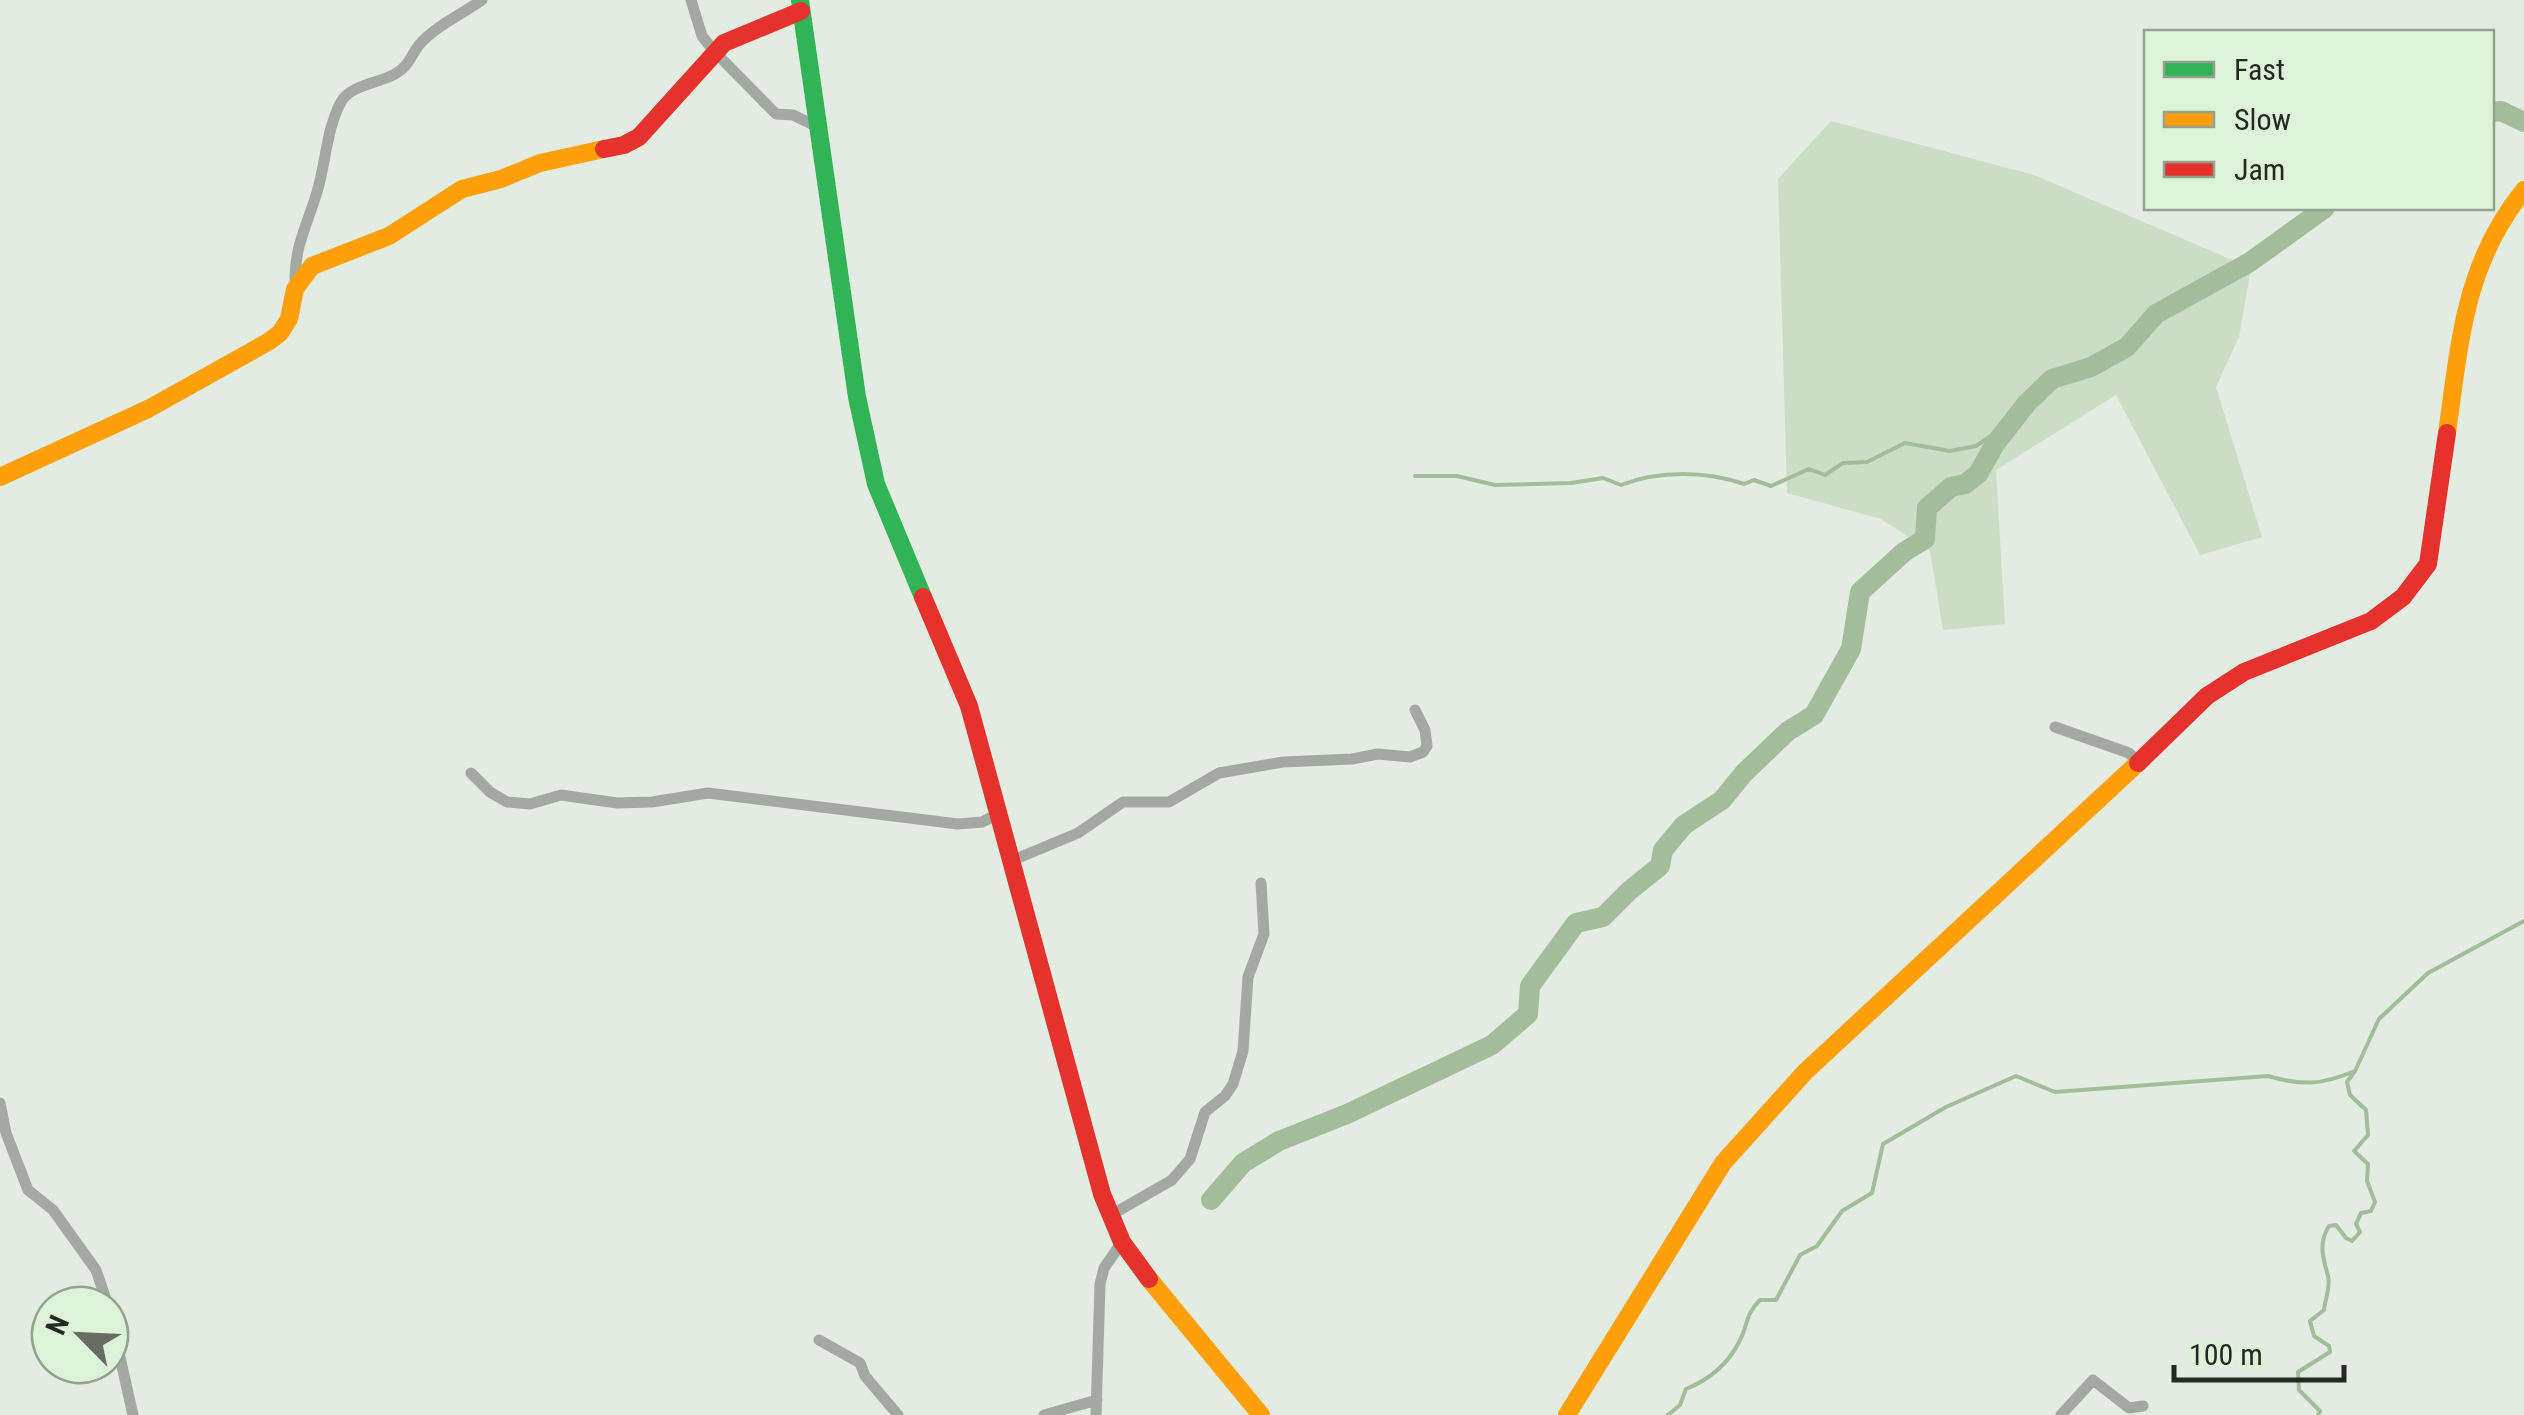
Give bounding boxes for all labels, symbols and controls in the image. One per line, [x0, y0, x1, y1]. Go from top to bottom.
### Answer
legend [2144, 30, 2494, 210]
text: Fast [2234, 52, 2285, 87]
text: Slow [2234, 102, 2291, 137]
text: Jam [2234, 152, 2285, 187]
north arrow [30, 1285, 130, 1385]
text: N [39, 1310, 76, 1340]
scale bar [2174, 1320, 2344, 1382]
text: 100 m [2189, 1337, 2263, 1372]

